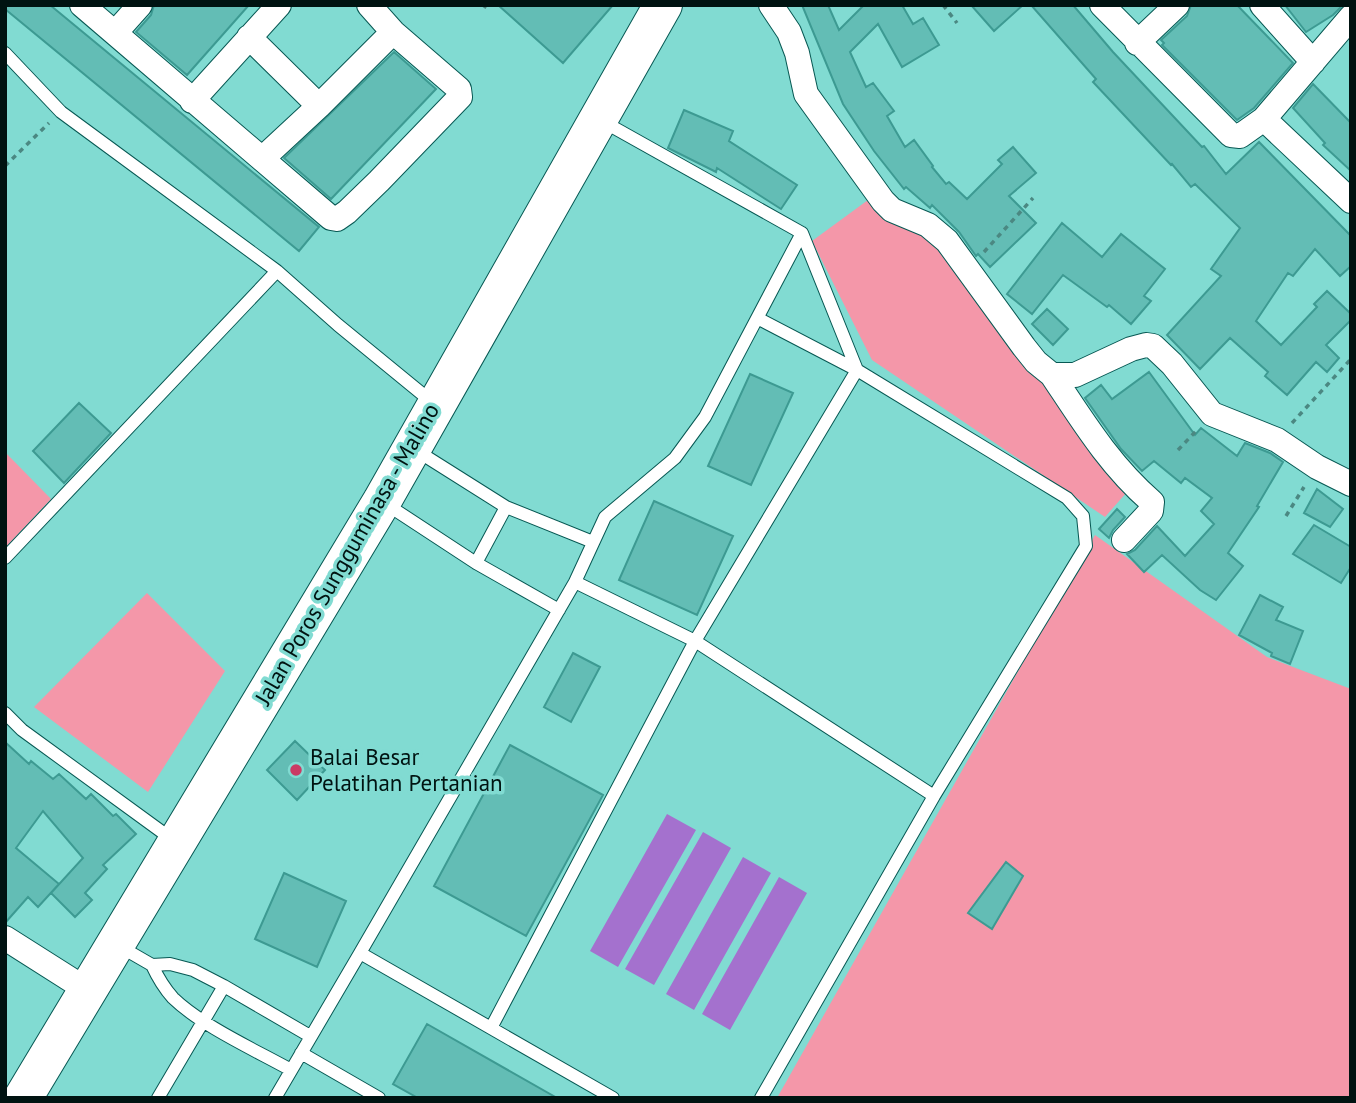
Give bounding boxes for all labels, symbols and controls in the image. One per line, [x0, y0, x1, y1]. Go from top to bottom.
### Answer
street label: Jalan Poros Sungguminasa - Malino [248, 398, 445, 711]
place label: Balai Besar Pelatihan Pertanian [310, 742, 503, 797]
marker: Balai Besar Pelatihan Pertanian [288, 762, 304, 778]

